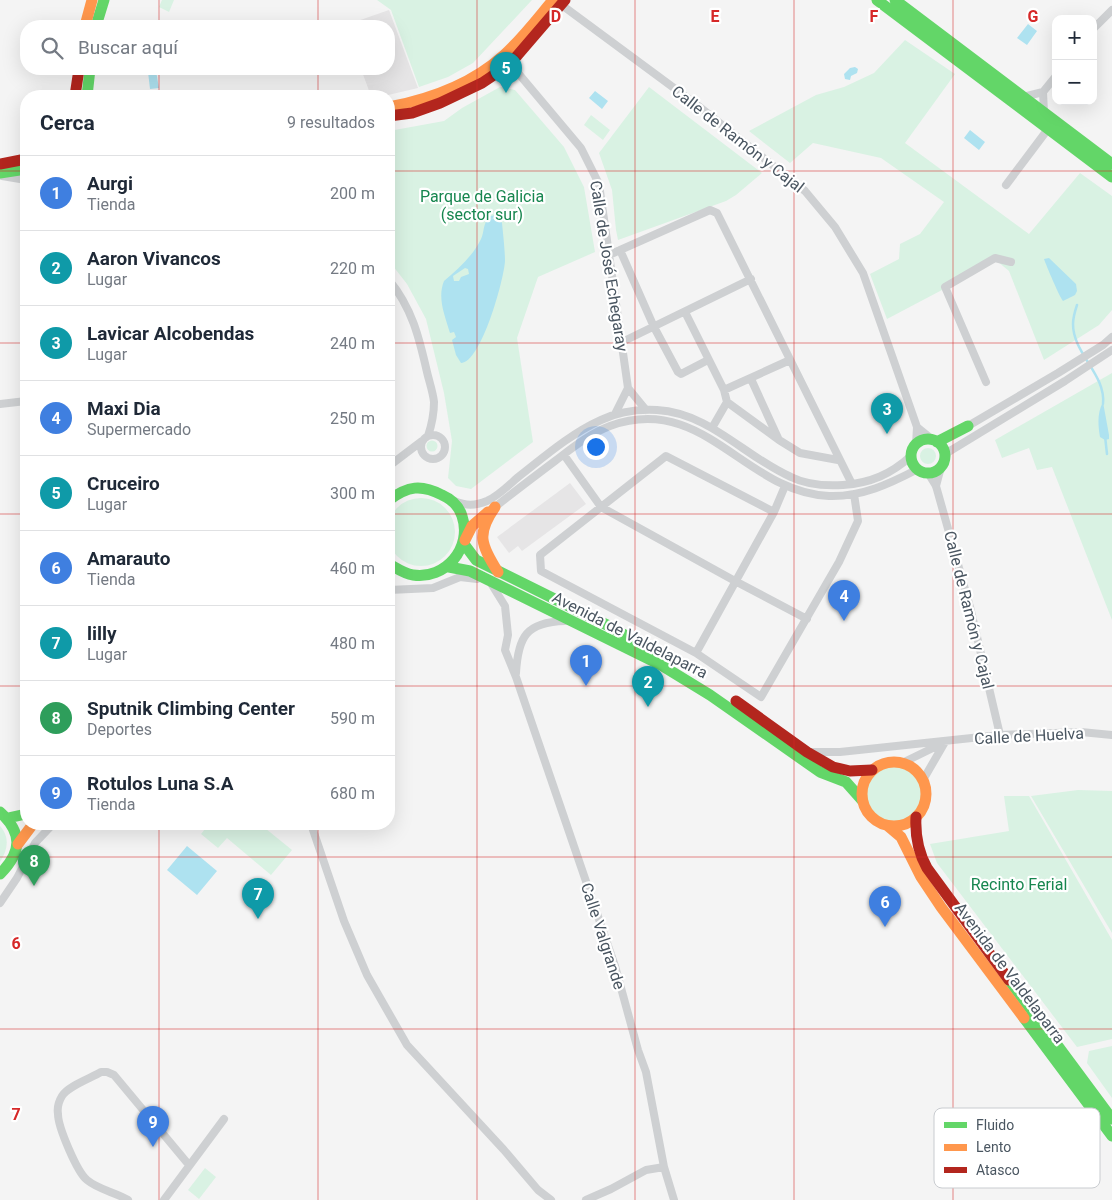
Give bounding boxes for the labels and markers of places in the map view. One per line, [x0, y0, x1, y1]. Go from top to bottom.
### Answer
pin: 5 [490, 52, 522, 93]
pin: 3 [871, 393, 903, 434]
pin: 4 [828, 580, 860, 621]
pin: 1 [570, 645, 602, 686]
pin: 2 [632, 666, 664, 707]
pin: 8 [18, 845, 50, 886]
pin: 7 [242, 878, 274, 919]
pin: 6 [869, 886, 901, 927]
pin: 9 [137, 1106, 169, 1147]

